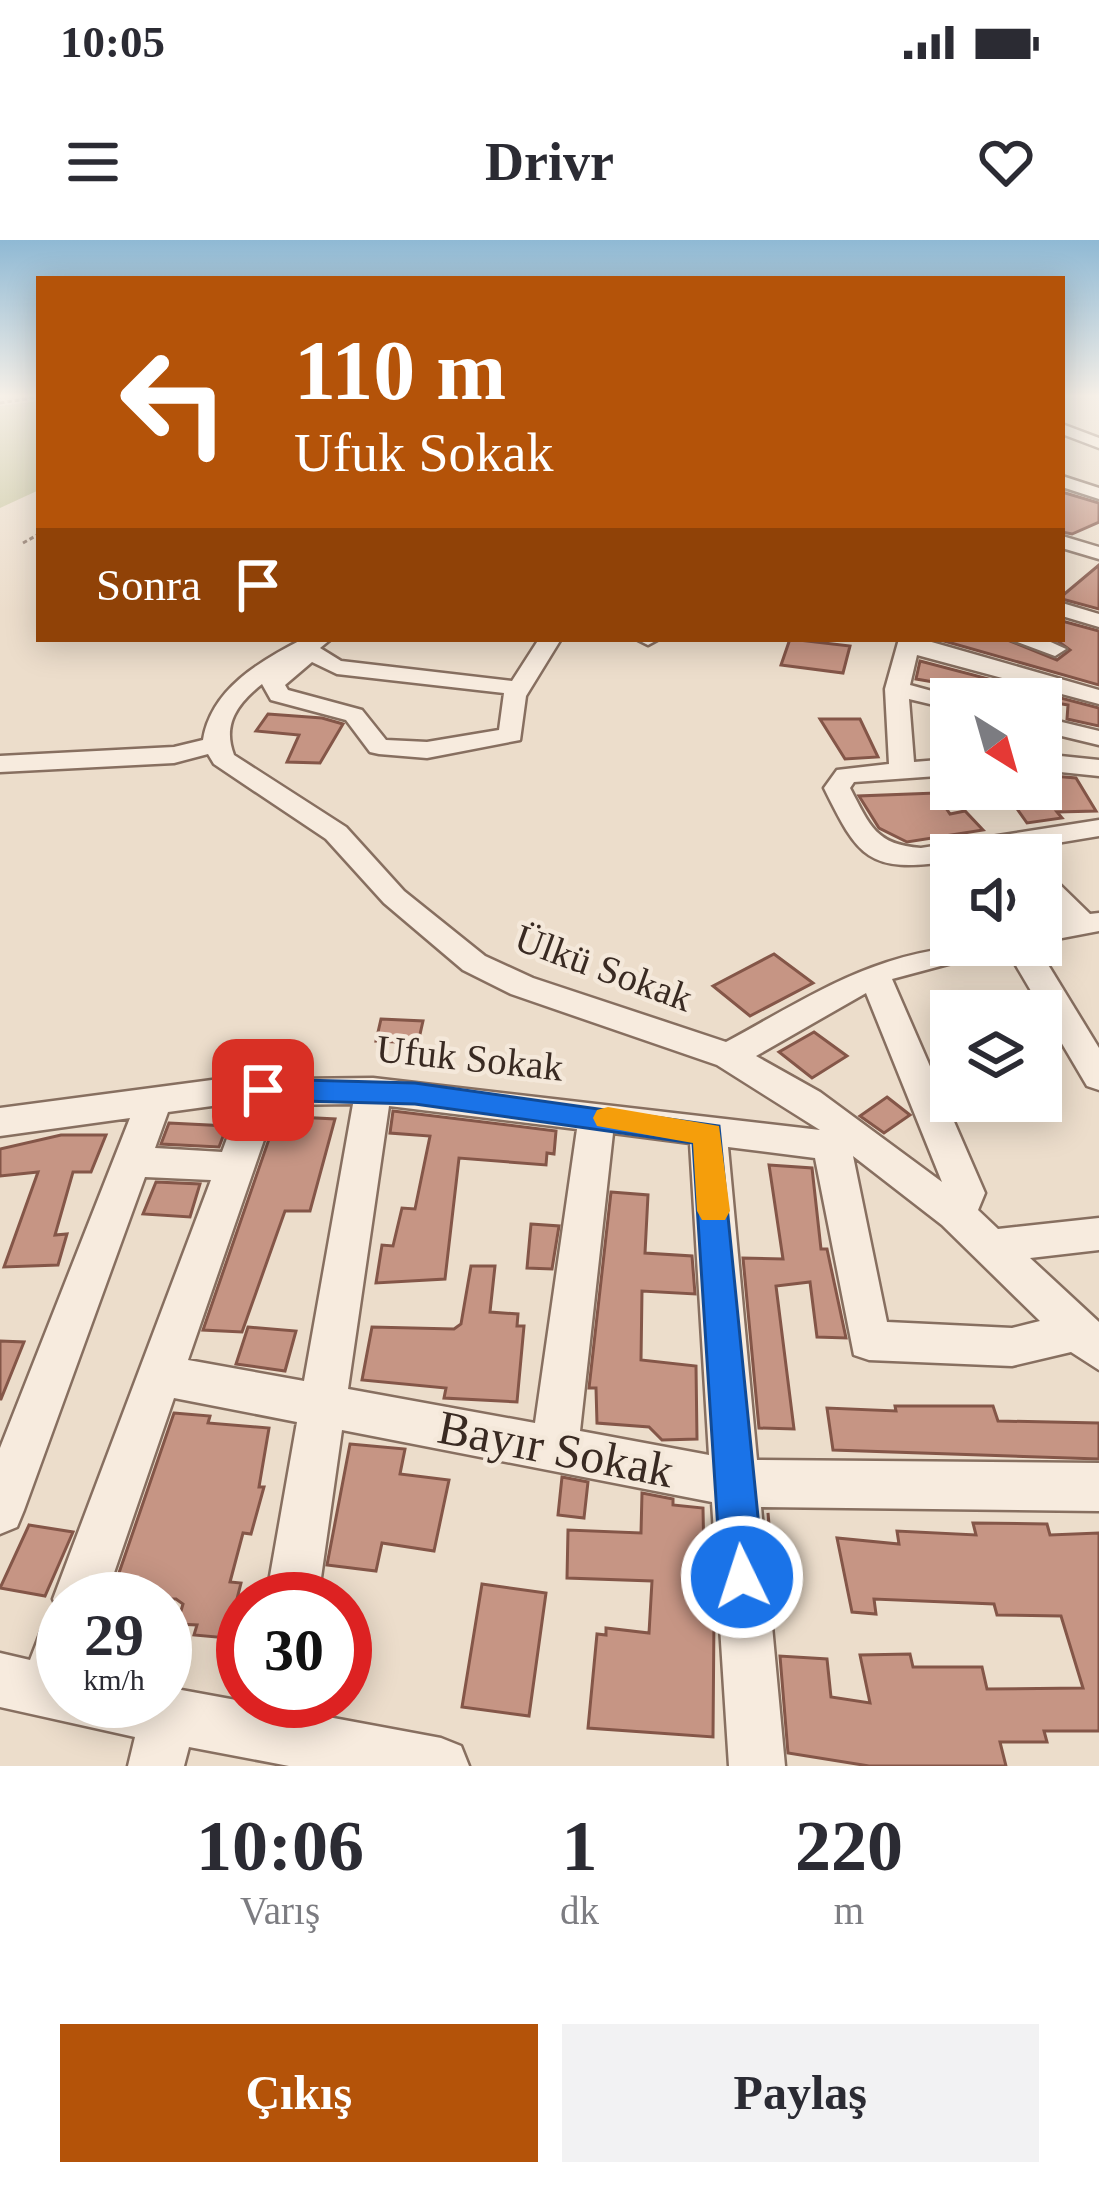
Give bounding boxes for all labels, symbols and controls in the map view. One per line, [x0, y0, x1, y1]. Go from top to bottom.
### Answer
text: 10:05 [60, 17, 165, 67]
icon: menu [60, 129, 126, 195]
icon: heart [973, 129, 1039, 195]
text: Drivr [485, 132, 614, 192]
icon: left [96, 324, 252, 480]
text: 110 m [294, 324, 506, 417]
text: Ufuk Sokak [294, 423, 553, 483]
icon: arrive [225, 552, 291, 618]
text: Sonra [96, 560, 201, 610]
north arrow [930, 678, 1062, 810]
map controls [930, 678, 1062, 1122]
button: sound [930, 834, 1062, 966]
street label: Ülkü Sokak [509, 916, 699, 1020]
button: layers [930, 990, 1062, 1122]
street label: Ufuk Sokak [375, 1026, 566, 1089]
pin [212, 1039, 314, 1141]
icon: arrive [230, 1057, 296, 1123]
street label: Bayır Sokak [434, 1400, 678, 1497]
position arrow [679, 1514, 805, 1640]
speed limit sign: 30 [216, 1572, 372, 1728]
text: 29 [84, 1602, 144, 1668]
text: km/h [83, 1663, 145, 1696]
text: 10:06 [196, 1806, 364, 1886]
text: 1 [561, 1806, 597, 1886]
text: 220 [795, 1806, 903, 1886]
text: Varış [240, 1889, 320, 1932]
text: dk [560, 1889, 599, 1932]
text: m [834, 1889, 864, 1932]
button: Çıkış [60, 2024, 538, 2162]
button: Paylaş [562, 2024, 1039, 2162]

